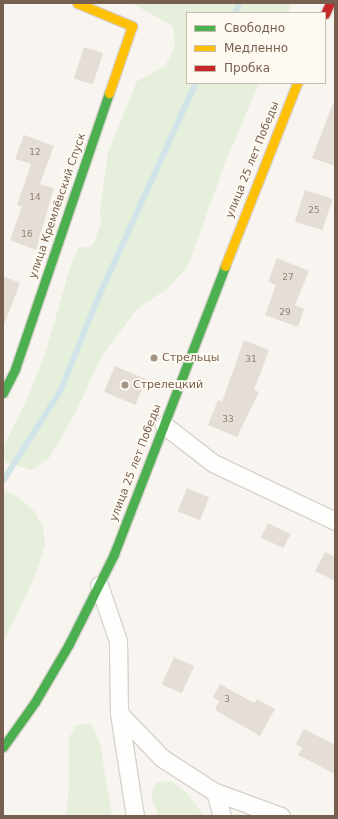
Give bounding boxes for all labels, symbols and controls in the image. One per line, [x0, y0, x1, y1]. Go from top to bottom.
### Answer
legend [186, 12, 326, 84]
text: Свободно [224, 21, 285, 35]
text: Медленно [224, 41, 288, 55]
text: Пробка [224, 61, 270, 75]
street label: улица 25 лет Победы [224, 100, 282, 220]
street label: улица Кремлёвский Спуск [27, 131, 89, 281]
house number: 12 [29, 147, 41, 157]
house number: 14 [29, 192, 41, 202]
house number: 25 [308, 205, 320, 215]
house number: 16 [21, 229, 33, 239]
house number: 27 [282, 272, 294, 282]
house number: 29 [279, 307, 291, 317]
place label: Стрельцы [162, 351, 220, 365]
marker: Стрельцы [149, 353, 159, 363]
house number: 31 [245, 354, 257, 364]
place label: Стрелецкий [133, 378, 203, 392]
marker: Стрелецкий [120, 380, 130, 390]
street label: улица 25 лет Победы [108, 403, 164, 523]
house number: 33 [222, 414, 234, 424]
house number: 3 [224, 694, 230, 704]

